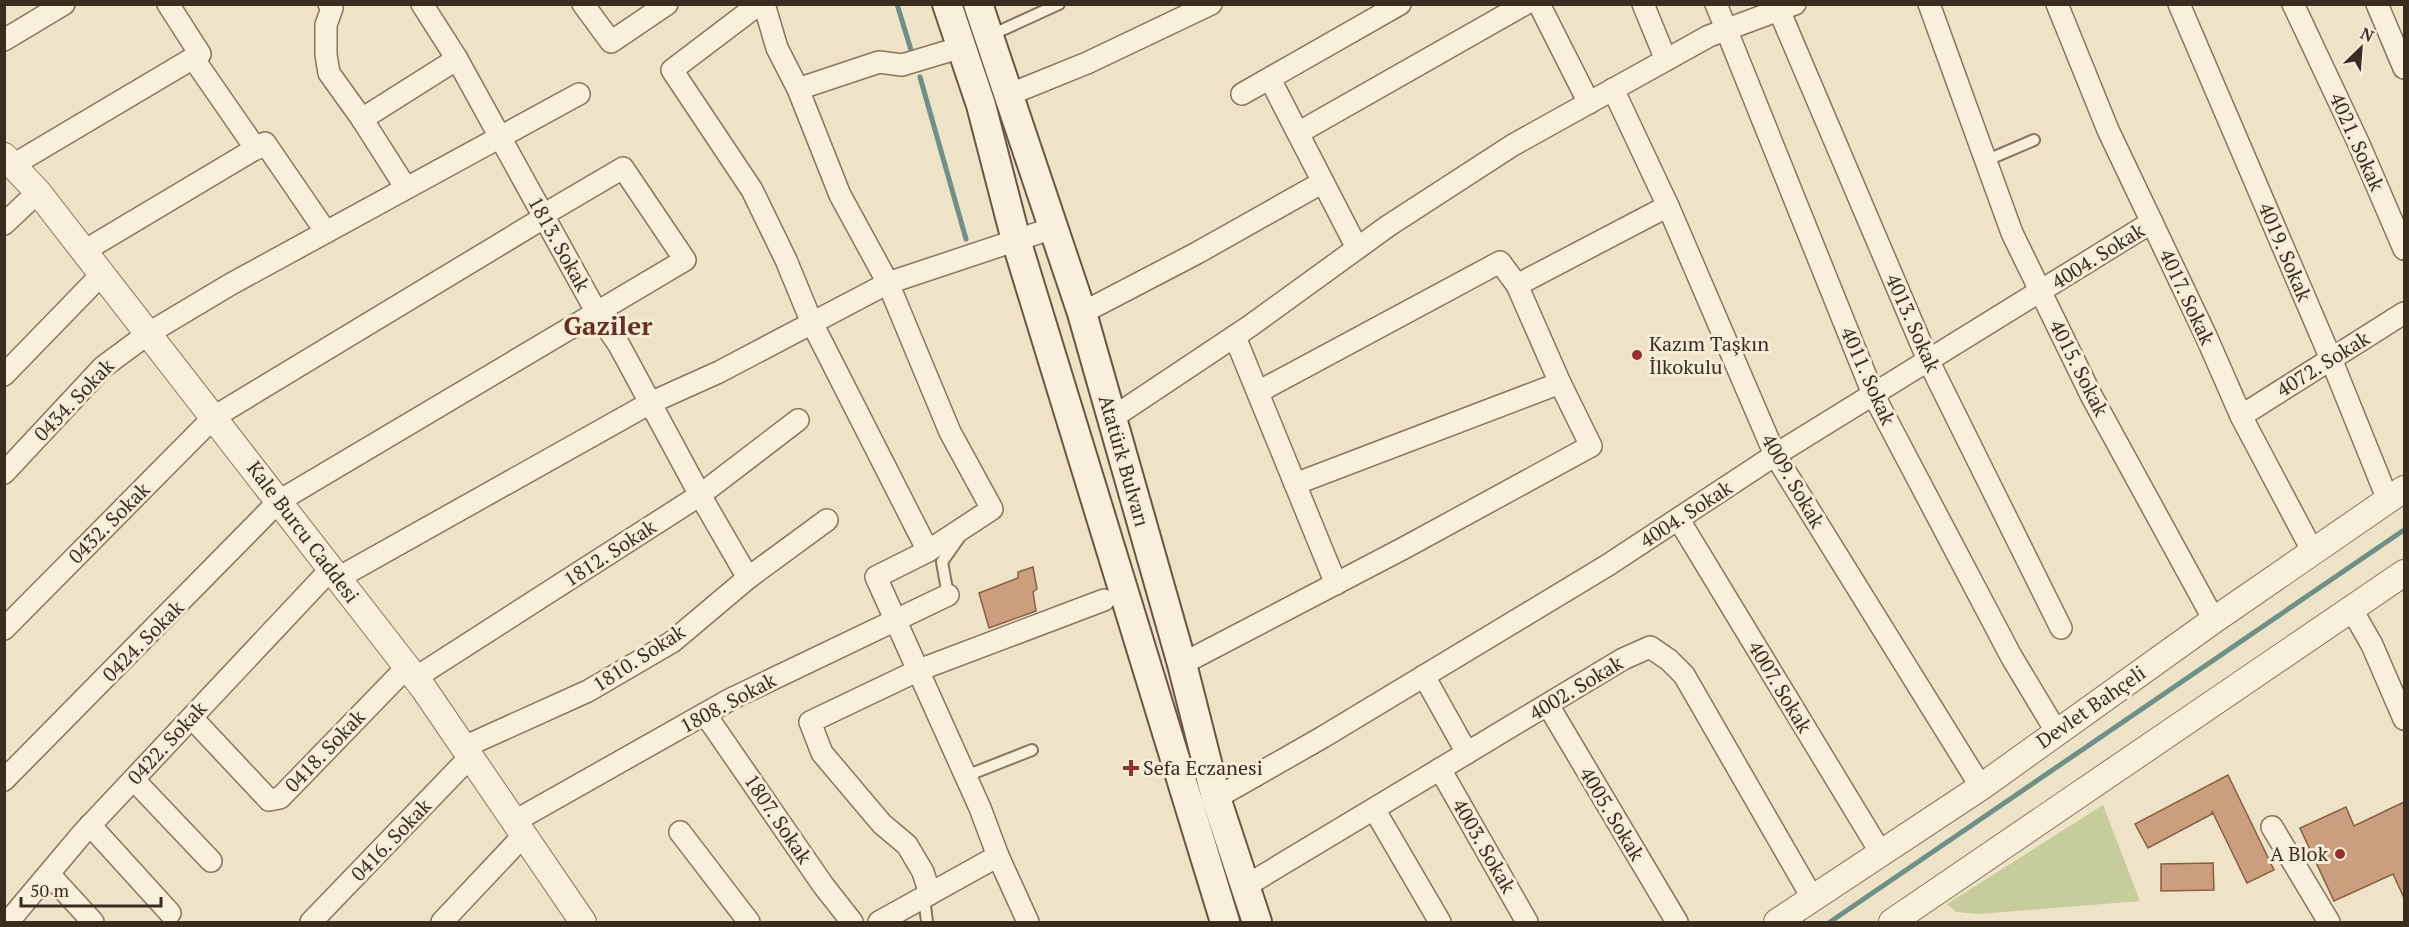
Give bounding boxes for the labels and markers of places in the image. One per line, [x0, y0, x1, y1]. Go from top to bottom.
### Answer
place label: Kazım Taşkın İlkokulu [1649, 330, 1769, 380]
marker: Kazım Taşkın İlkokulu [1630, 348, 1644, 362]
place label: Sefa Eczanesi [1143, 754, 1263, 781]
marker: Sefa Eczanesi [1124, 761, 1138, 775]
place label: A Blok [2270, 840, 2329, 867]
marker: A Blok [2333, 847, 2347, 861]

